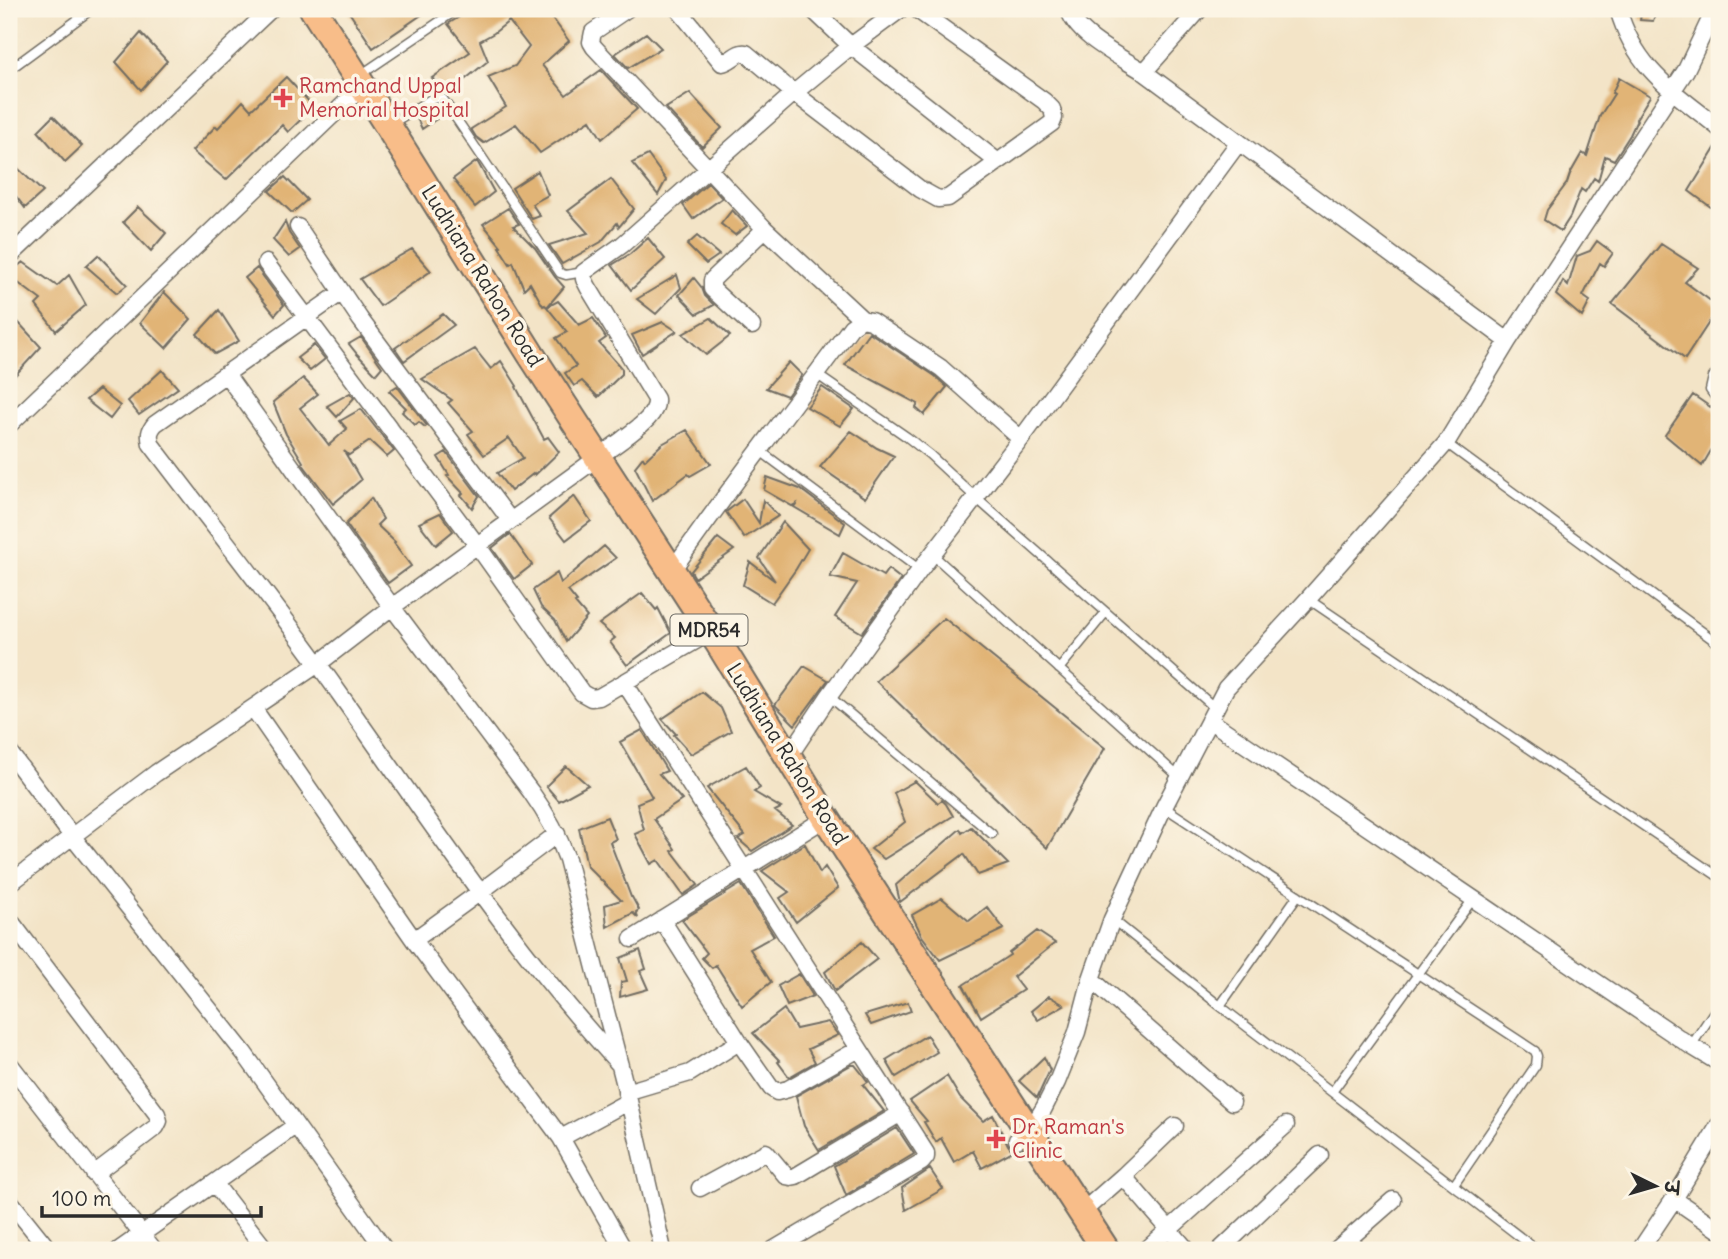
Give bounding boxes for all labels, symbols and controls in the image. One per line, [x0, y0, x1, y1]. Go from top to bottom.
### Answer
place label: Ramchand Uppal Memorial Hospital [299, 72, 469, 123]
marker: Ramchand Uppal Memorial Hospital [273, 88, 293, 108]
street label: Ludhiana Rahon Road [416, 180, 549, 372]
road number: MDR54 [670, 614, 748, 646]
street label: Ludhiana Rahon Road [721, 658, 854, 850]
place label: Dr. Raman's Clinic [1012, 1113, 1125, 1164]
marker: Dr. Raman's Clinic [986, 1129, 1006, 1149]
north arrow [1620, 1150, 1690, 1220]
scale bar [42, 1175, 261, 1219]
text: उ [1659, 1178, 1685, 1197]
text: 100 m [52, 1185, 111, 1212]

